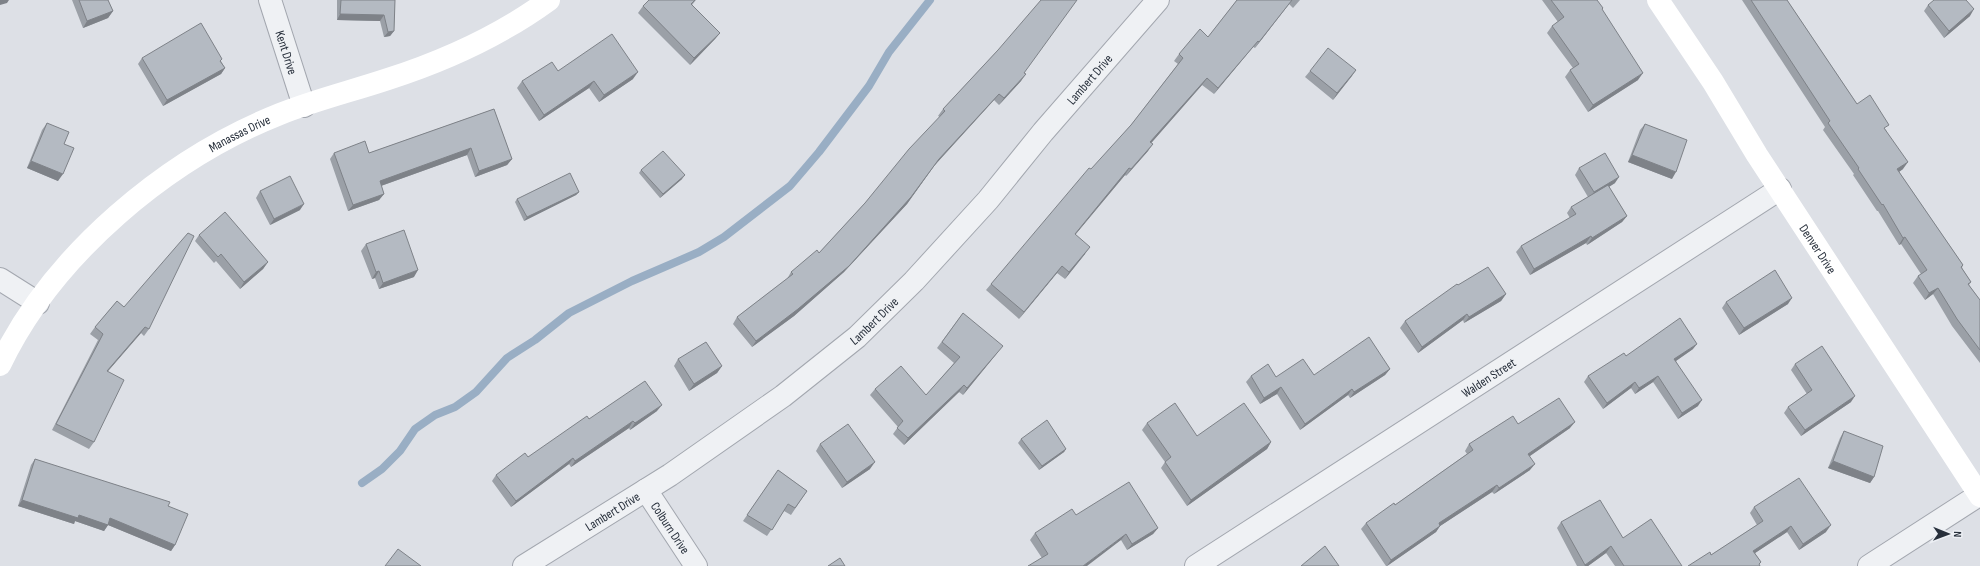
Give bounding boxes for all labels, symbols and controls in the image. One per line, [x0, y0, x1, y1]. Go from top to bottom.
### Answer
street label: Kent Drive [271, 29, 300, 77]
street label: Lambert Drive [1064, 51, 1116, 108]
street label: Manassas Drive [206, 112, 273, 156]
street label: Denver Drive [1795, 222, 1839, 277]
street label: Lambert Drive [847, 294, 902, 349]
street label: Walden Street [1459, 355, 1519, 401]
street label: Lambert Drive [582, 489, 643, 535]
street label: Colburn Drive [647, 499, 693, 557]
north arrow [1928, 514, 1968, 554]
text: N [1951, 531, 1964, 537]

